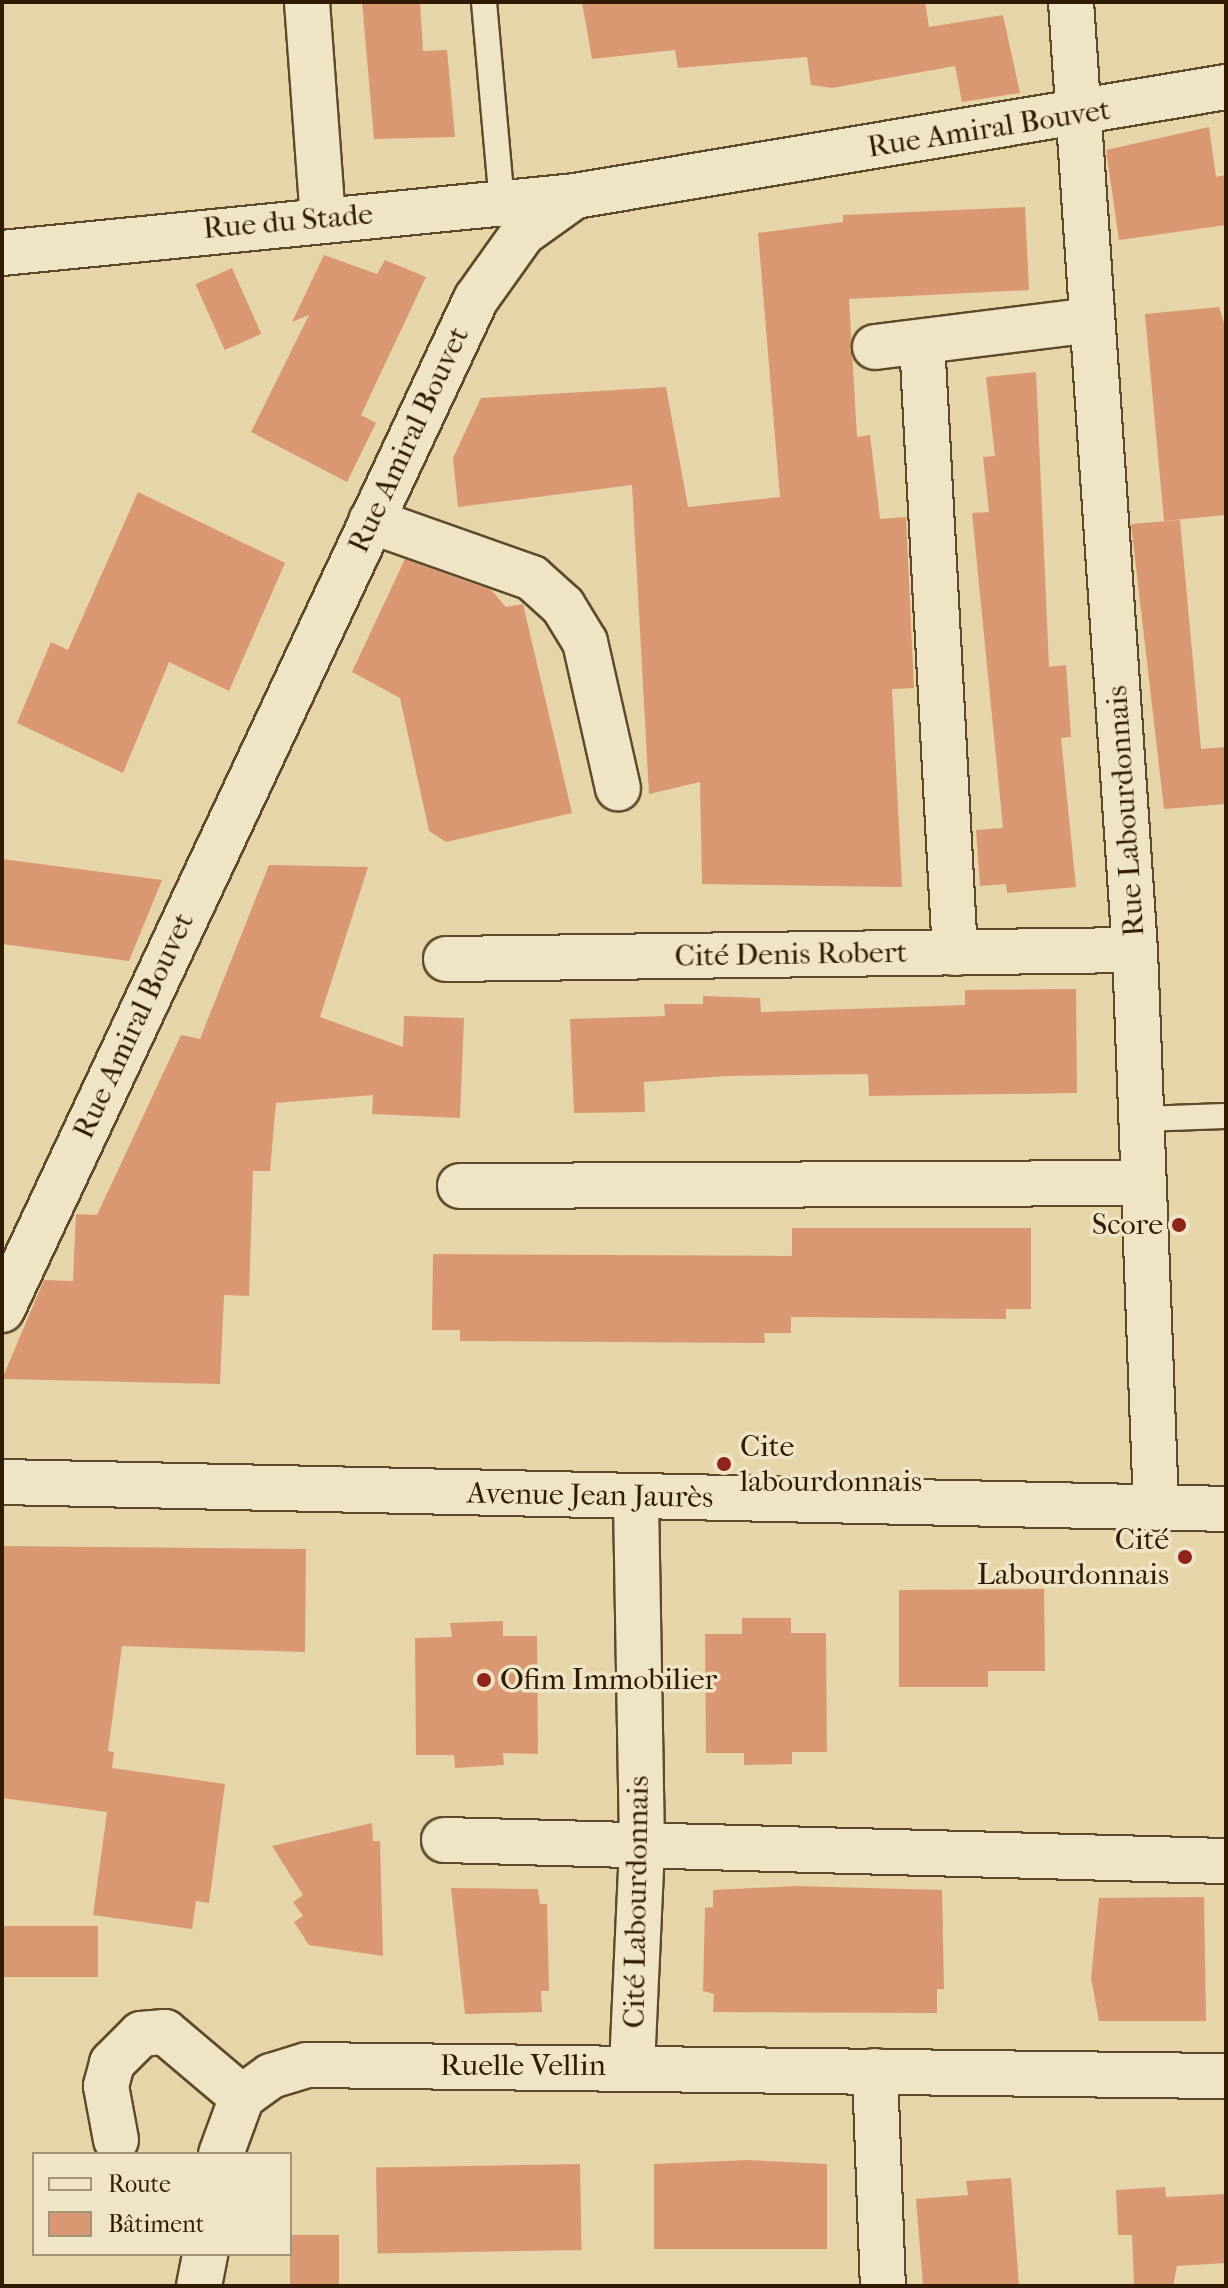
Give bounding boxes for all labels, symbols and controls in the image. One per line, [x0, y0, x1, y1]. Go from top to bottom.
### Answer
street label: Rue Amiral Bouvet [865, 92, 1113, 166]
street label: Rue du Stade [202, 197, 374, 247]
street label: Rue Amiral Bouvet [341, 321, 477, 559]
street label: Rue Labourdonnais [1099, 684, 1153, 938]
street label: Rue Amiral Bouvet [66, 907, 202, 1145]
street label: Cité Denis Robert [674, 935, 908, 975]
place label: Score [1092, 1207, 1163, 1243]
marker: Score [1170, 1216, 1188, 1234]
place label: Cite labourdonnais [740, 1429, 922, 1500]
marker: Cite labourdonnais [715, 1455, 733, 1473]
street label: Avenue Jean Jaurès [467, 1476, 713, 1516]
place label: Cité Labourdonnais [977, 1522, 1169, 1592]
marker: Cité Labourdonnais [1176, 1548, 1194, 1566]
place label: Ofim Immobilier [500, 1662, 717, 1698]
marker: Ofim Immobilier [475, 1671, 493, 1689]
street label: Cité Labourdonnais [617, 1775, 657, 2029]
street label: Ruelle Vellin [440, 2048, 606, 2084]
legend [32, 2152, 292, 2256]
text: Route [108, 2170, 171, 2198]
text: Bâtiment [108, 2210, 204, 2238]

